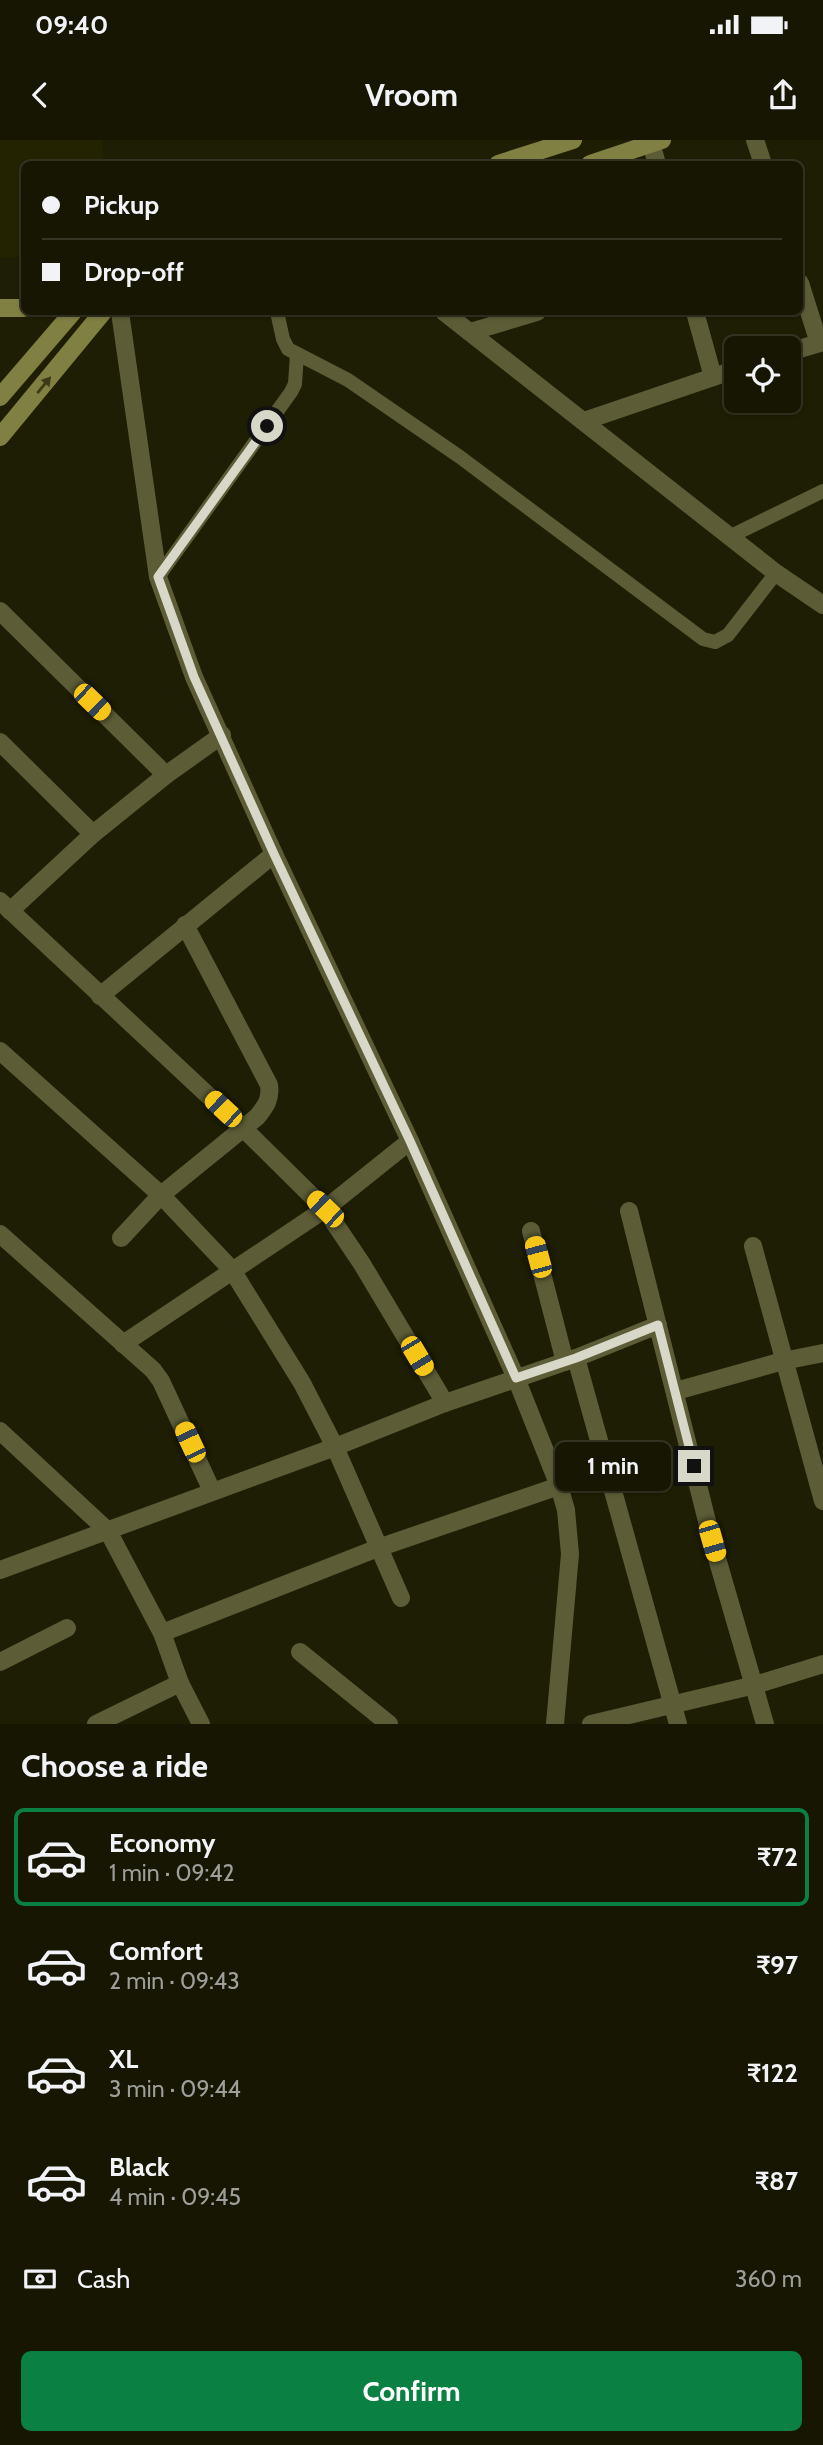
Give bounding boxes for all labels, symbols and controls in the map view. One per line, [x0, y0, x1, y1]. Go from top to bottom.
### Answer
text: 09:40 [35, 9, 108, 41]
text: Vroom [365, 75, 458, 114]
icon: back [21, 76, 59, 114]
icon: share [764, 76, 802, 114]
text: Pickup [84, 189, 159, 221]
text: Drop-off [84, 256, 184, 288]
map controls [724, 336, 801, 413]
button: locate [724, 336, 801, 413]
one-way arrow [37, 376, 51, 394]
route start [251, 410, 283, 442]
car [70, 680, 115, 724]
car [201, 1087, 246, 1131]
car [303, 1187, 348, 1231]
car [523, 1234, 554, 1280]
car [398, 1333, 437, 1379]
car [172, 1419, 209, 1465]
callout: 1 min [554, 1442, 670, 1490]
route end [678, 1450, 710, 1482]
text: 1 min [587, 1452, 639, 1480]
car [697, 1518, 728, 1564]
text: Choose a ride [21, 1746, 208, 1785]
icon: car [25, 1826, 88, 1889]
text: Economy [109, 1827, 215, 1859]
text: ₹72 [757, 1841, 798, 1873]
text: 1 min · 09:42 [109, 1859, 235, 1887]
icon: car [25, 1934, 88, 1997]
text: Comfort [109, 1935, 203, 1967]
text: ₹97 [756, 1949, 798, 1981]
text: 2 min · 09:43 [109, 1967, 240, 1995]
icon: car [25, 2042, 88, 2105]
text: XL [109, 2043, 138, 2075]
text: ₹122 [747, 2057, 798, 2089]
text: 3 min · 09:44 [109, 2075, 241, 2103]
icon: car [25, 2150, 88, 2213]
text: Black [109, 2151, 169, 2183]
text: ₹87 [755, 2165, 798, 2197]
text: 4 min · 09:45 [109, 2183, 241, 2211]
icon: cash [21, 2260, 59, 2298]
text: Cash [77, 2263, 130, 2295]
text: 360 m [735, 2265, 802, 2293]
button: Confirm [21, 2351, 802, 2431]

